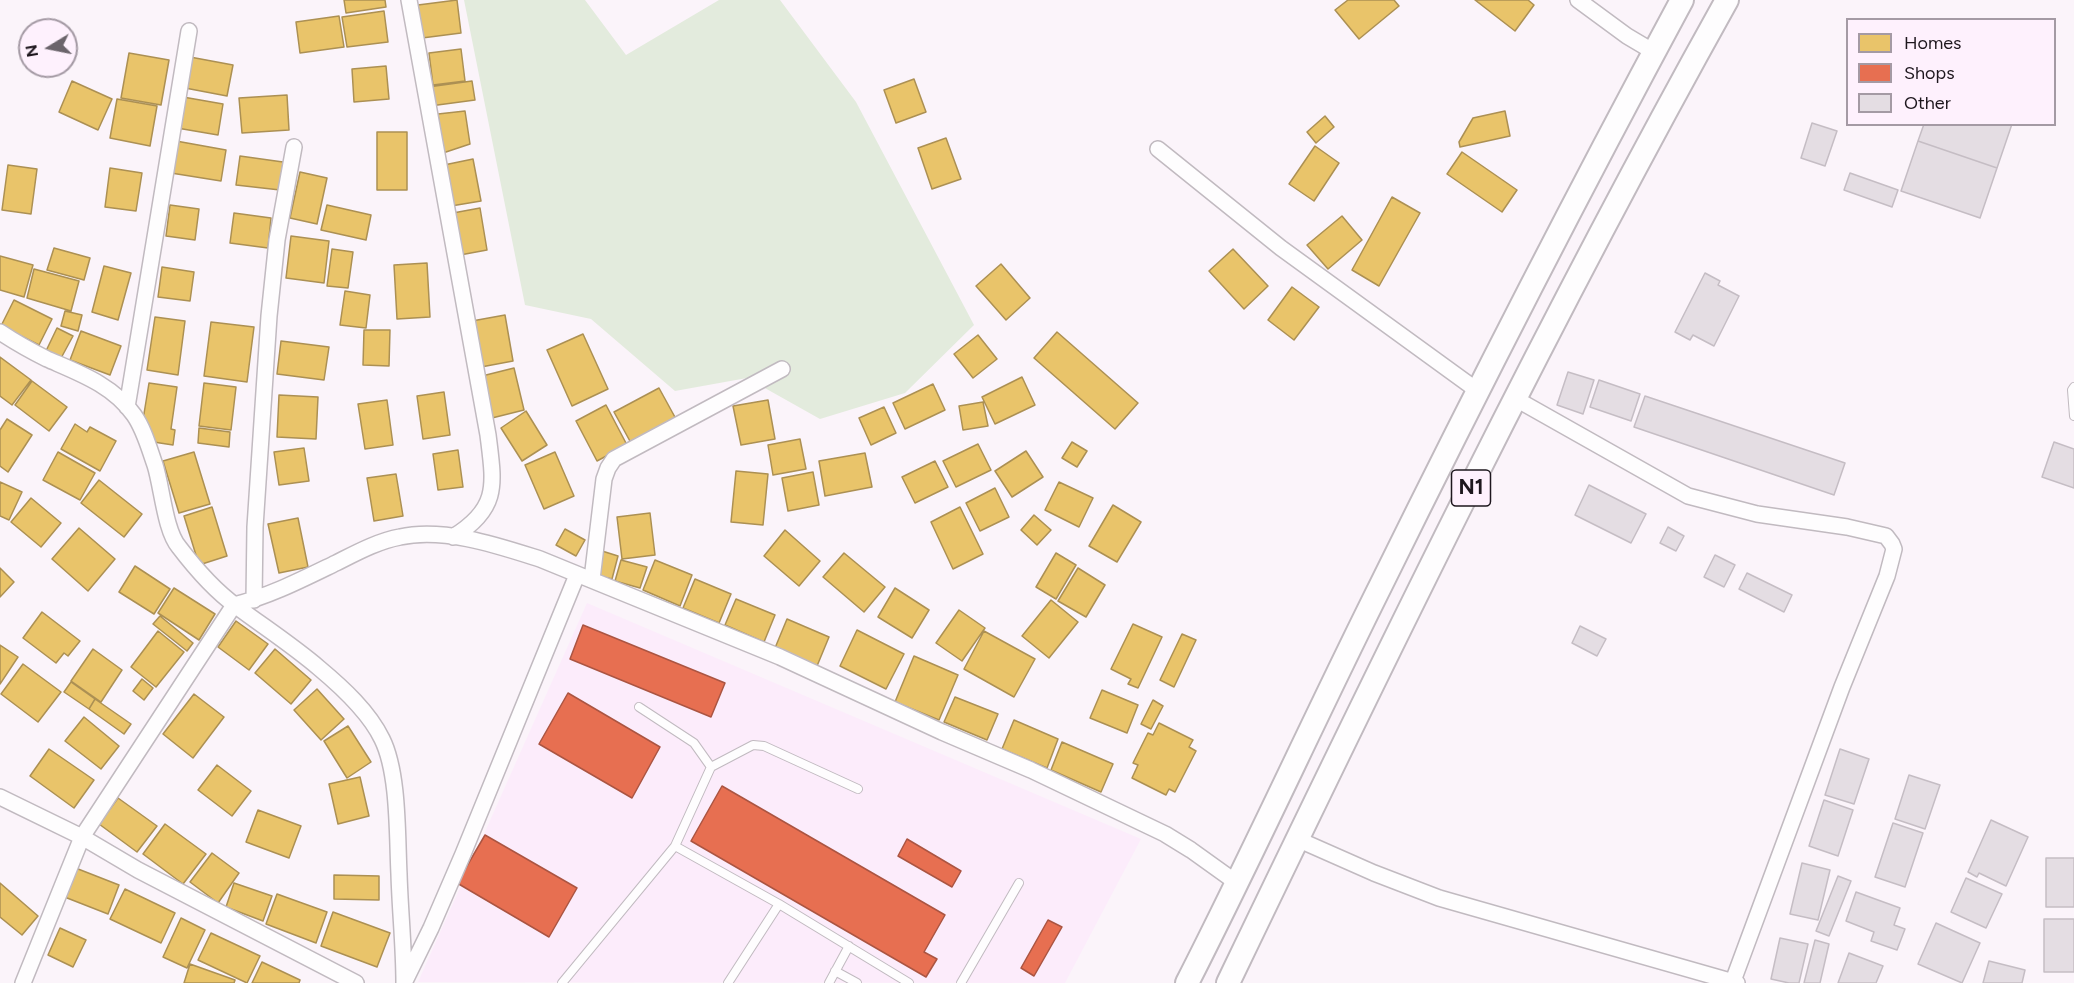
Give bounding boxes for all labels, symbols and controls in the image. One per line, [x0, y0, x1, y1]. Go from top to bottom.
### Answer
north arrow [18, 18, 78, 78]
legend [1846, 18, 2056, 126]
text: Homes [1904, 32, 1962, 54]
text: N [21, 43, 42, 59]
text: Shops [1904, 62, 1955, 84]
text: Other [1904, 92, 1951, 114]
road number: N1 [1452, 470, 1490, 506]

